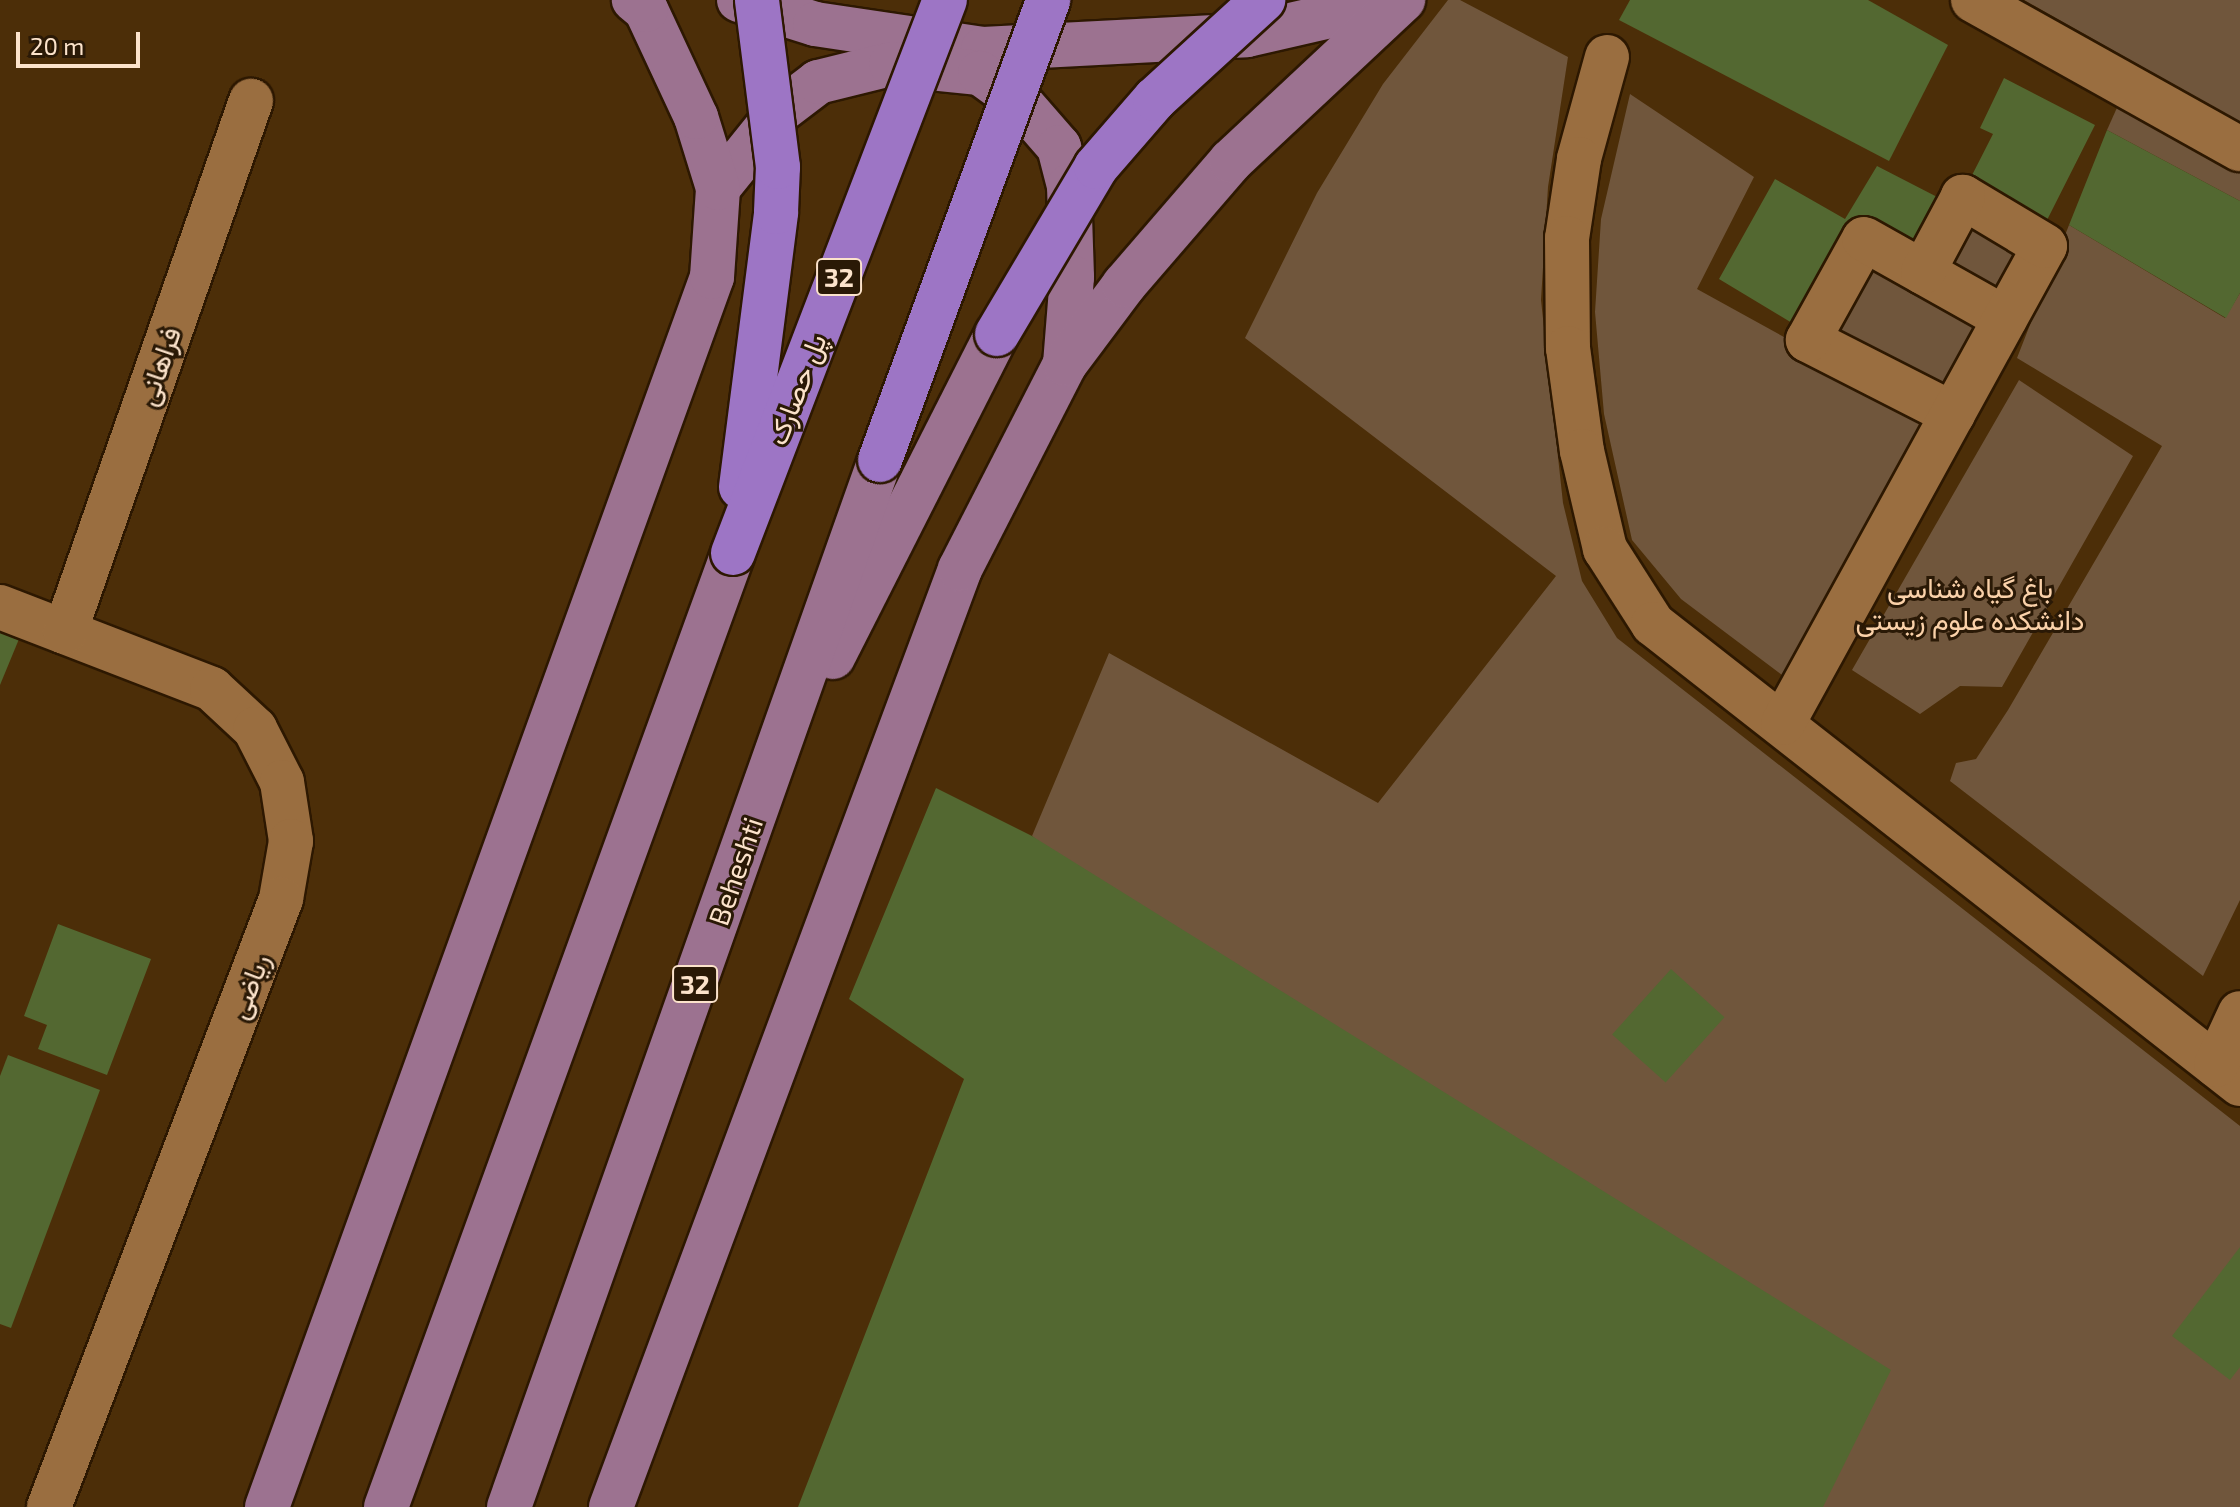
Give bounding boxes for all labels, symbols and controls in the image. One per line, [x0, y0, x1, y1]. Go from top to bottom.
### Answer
scale bar [20, 16, 144, 66]
text: 20 m [30, 31, 84, 60]
road number: 32 [815, 255, 863, 299]
street label: فراهانی [129, 322, 187, 410]
street label: پل حصارک [759, 329, 833, 449]
park label: باغ گیاه شناسی دانشکده علوم زیستی [1856, 570, 2084, 636]
street label: Beheshti [701, 813, 769, 929]
street label: ریاضی [220, 949, 276, 1023]
road number: 32 [671, 962, 719, 1006]

